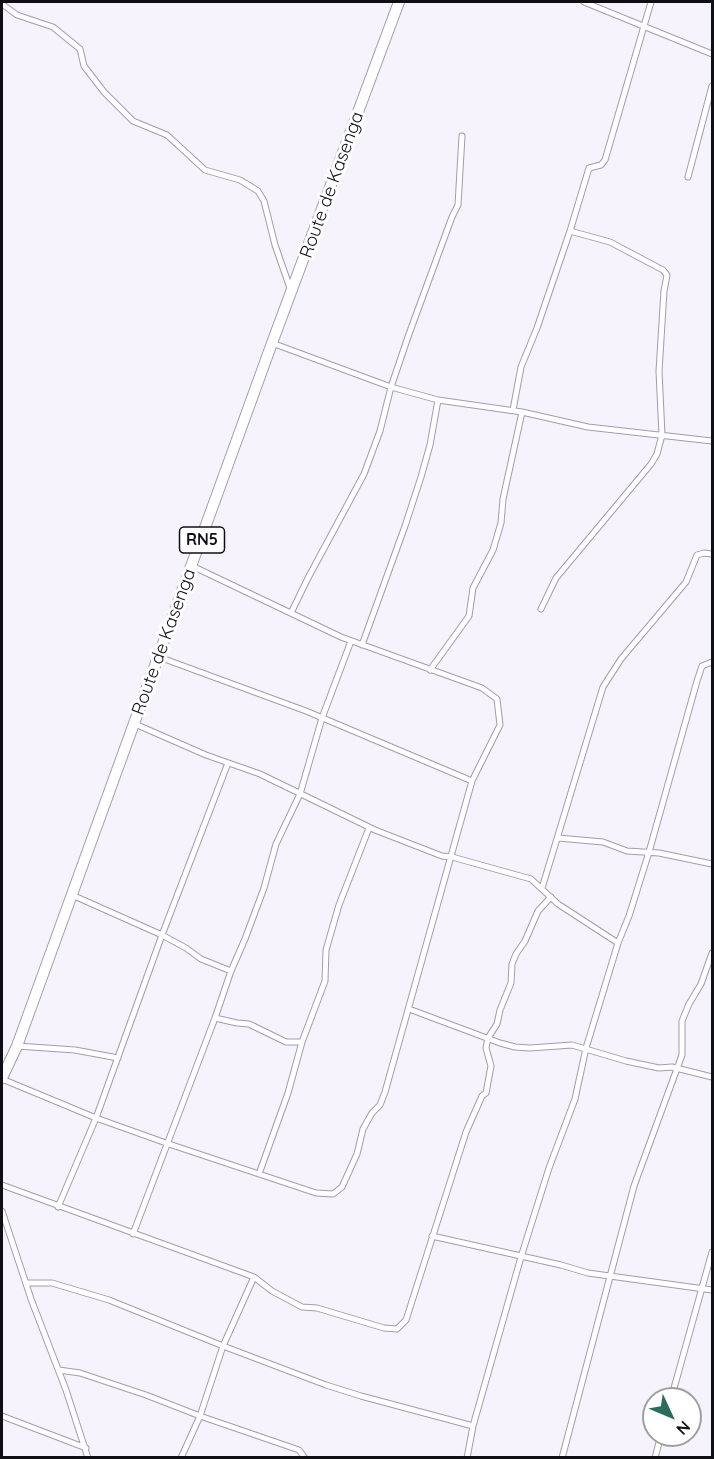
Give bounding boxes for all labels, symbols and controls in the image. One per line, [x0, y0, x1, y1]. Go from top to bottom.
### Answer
street label: Route de Kasenga [295, 109, 369, 261]
road number: RN5 [180, 527, 224, 553]
street label: Route de Kasenga [127, 566, 201, 718]
north arrow [642, 1387, 702, 1447]
text: N [672, 1417, 695, 1439]

